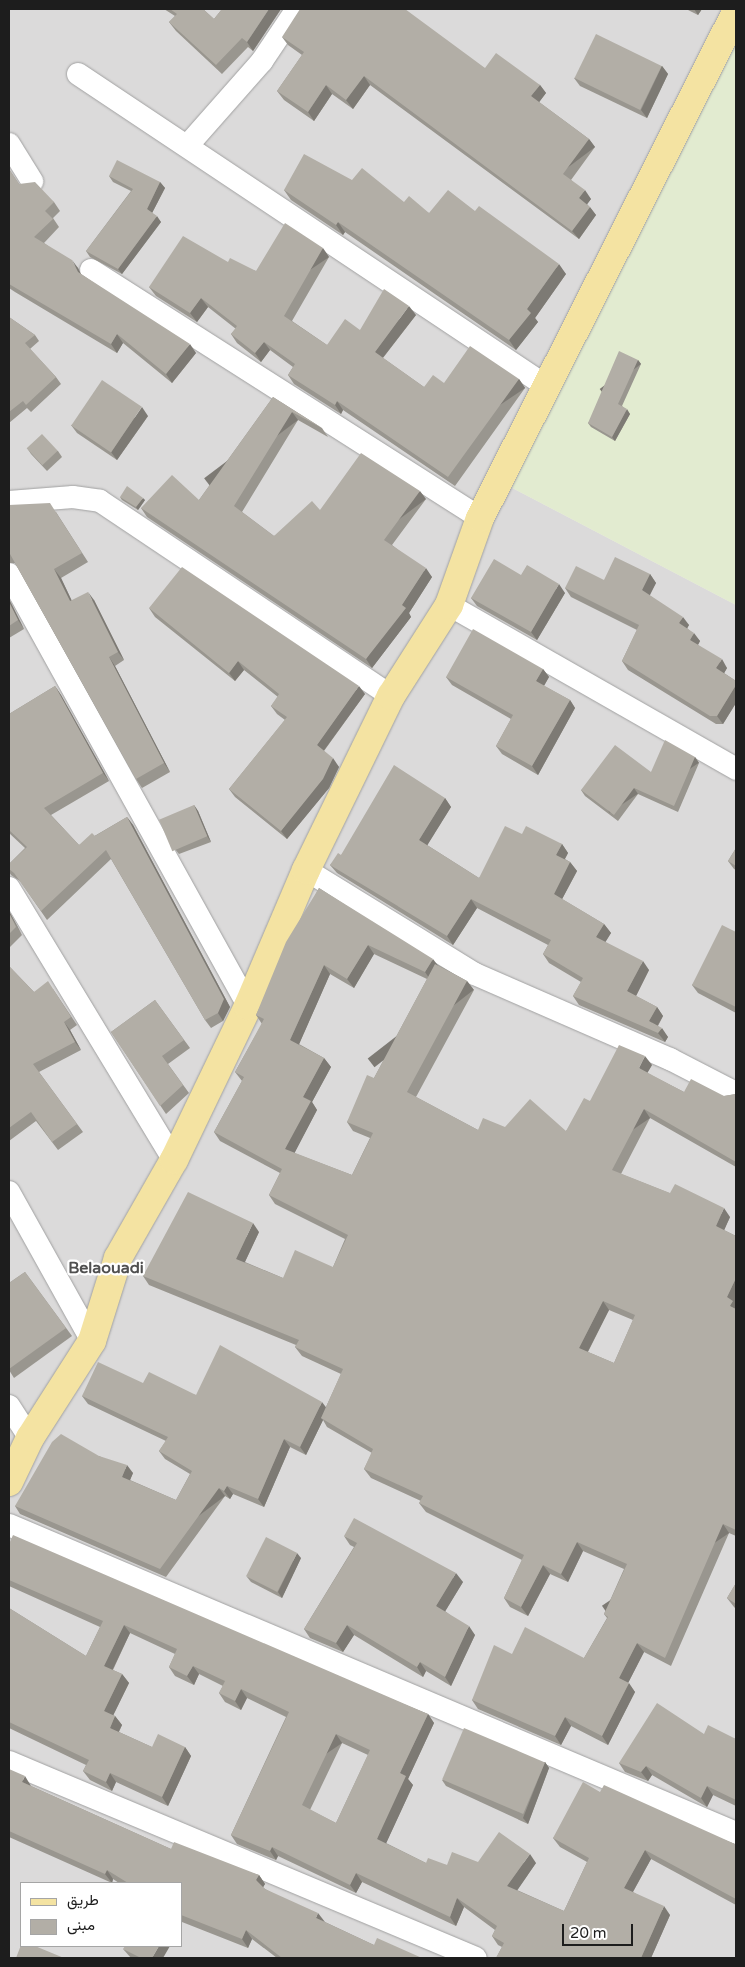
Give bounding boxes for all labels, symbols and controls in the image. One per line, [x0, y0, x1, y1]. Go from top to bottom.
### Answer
district label: Belaouadi [68, 1258, 144, 1278]
legend [20, 1882, 182, 1947]
text: طريق [67, 1891, 99, 1909]
scale bar [565, 1914, 636, 1946]
text: مبنى [67, 1916, 95, 1934]
text: 20 m [570, 1924, 607, 1942]

